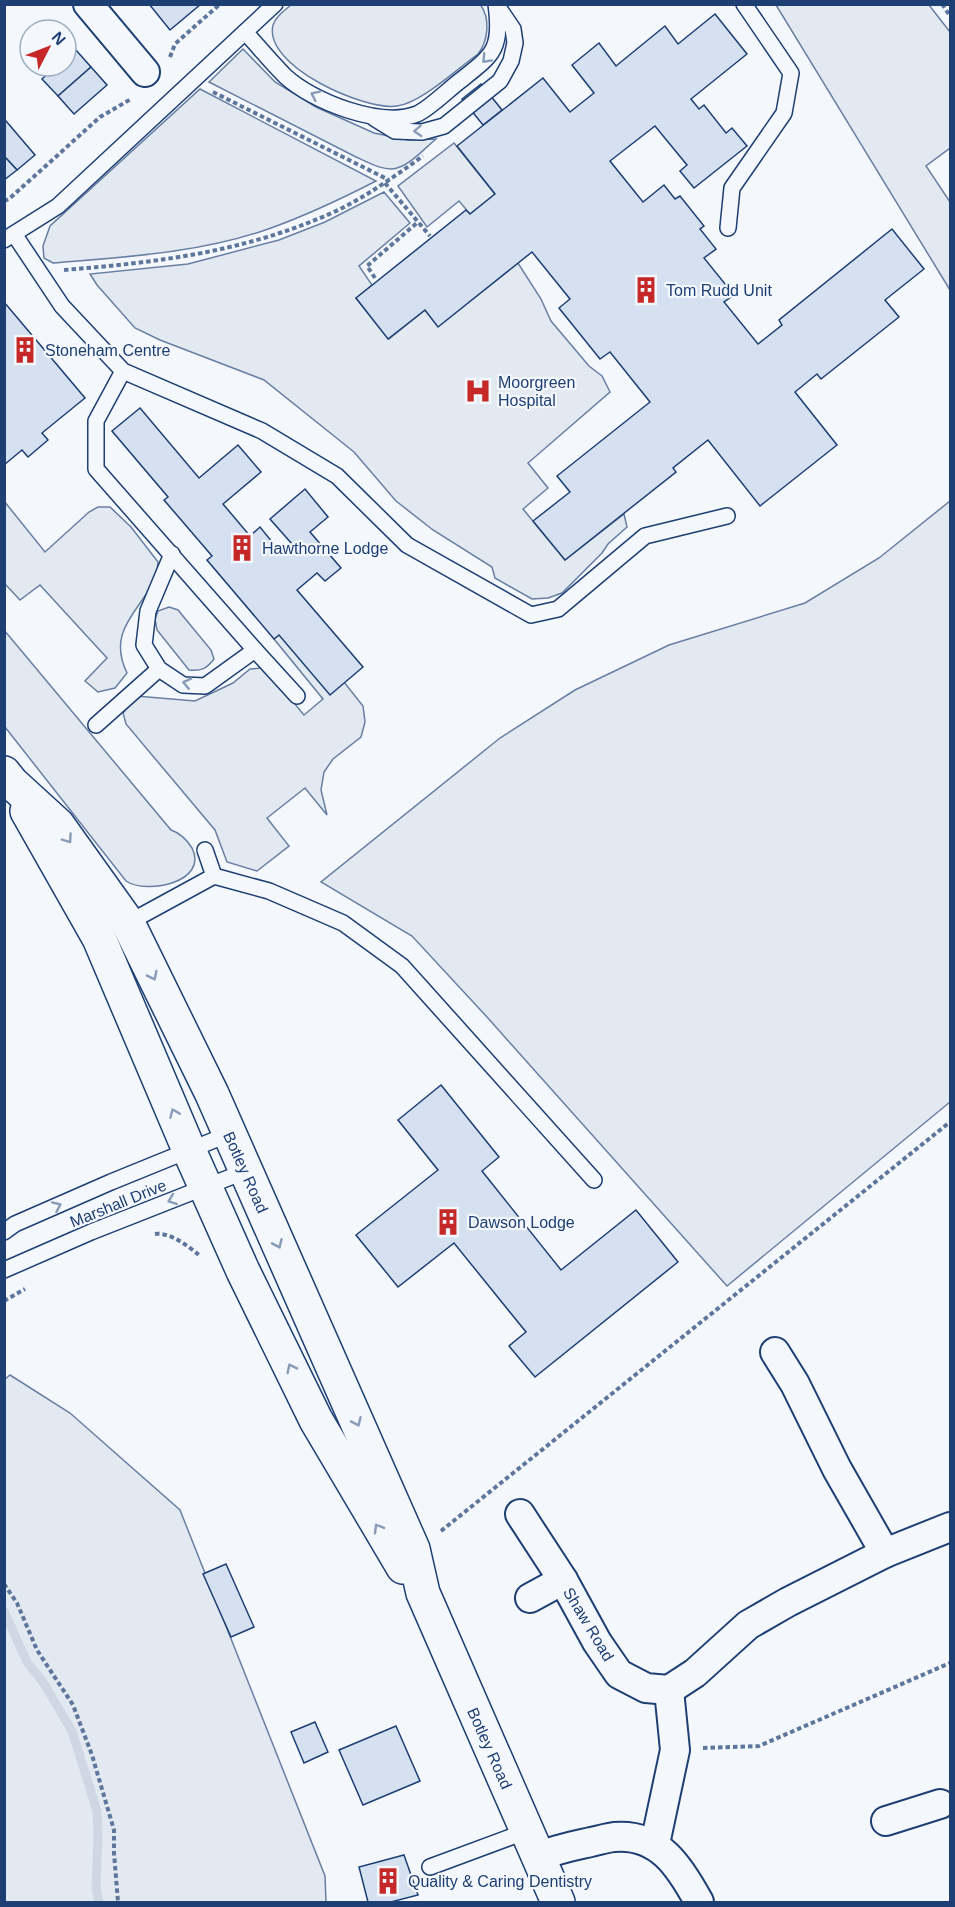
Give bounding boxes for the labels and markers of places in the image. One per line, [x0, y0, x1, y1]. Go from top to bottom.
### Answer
building icon: Tom Rudd Unit [631, 275, 661, 305]
place label: Tom Rudd Unit [666, 282, 772, 299]
building icon: Stoneham Centre [10, 335, 40, 365]
place label: Stoneham Centre [45, 342, 171, 359]
place label: Moorgreen Hospital [498, 374, 575, 409]
hospital icon: Moorgreen Hospital [463, 376, 493, 406]
building icon: Hawthorne Lodge [227, 533, 257, 563]
place label: Hawthorne Lodge [262, 540, 388, 557]
building icon: Dawson Lodge [433, 1207, 463, 1237]
place label: Dawson Lodge [468, 1214, 575, 1231]
building icon: Quality & Caring Dentistry [373, 1866, 403, 1896]
place label: Quality & Caring Dentistry [408, 1873, 592, 1890]

